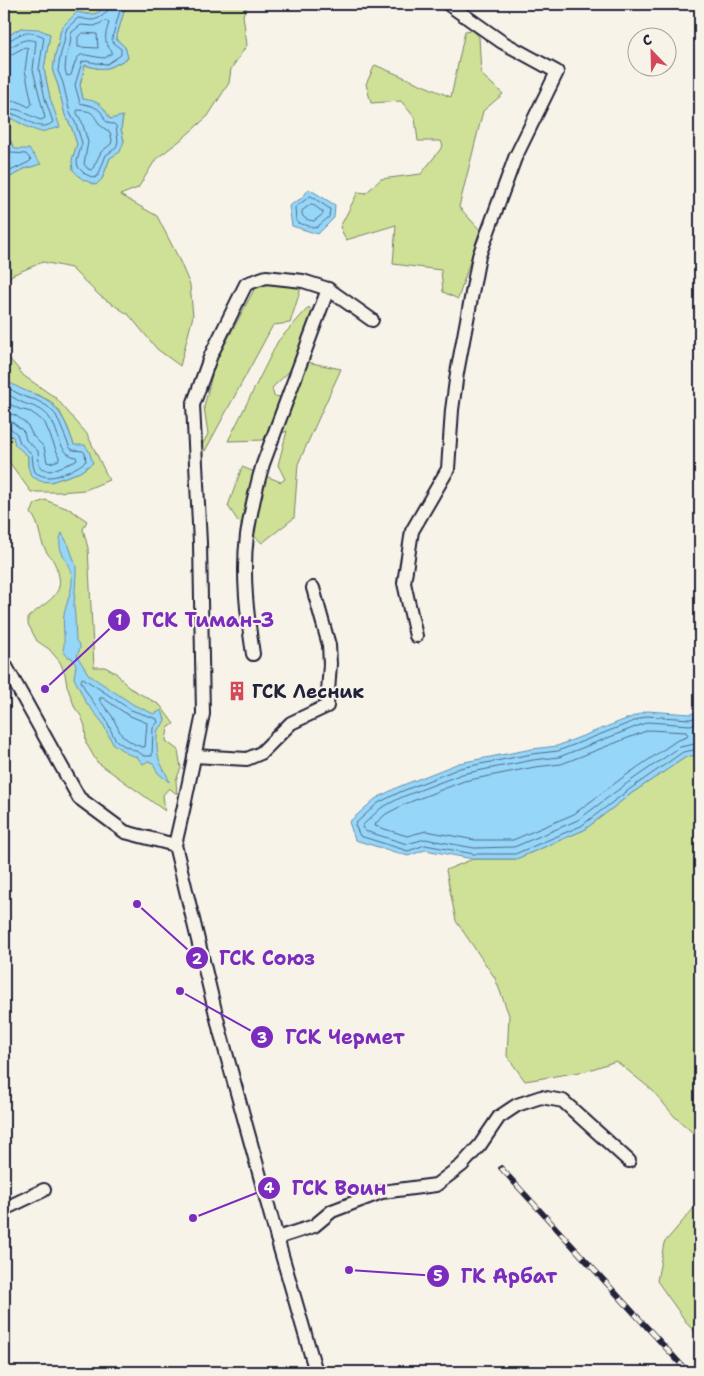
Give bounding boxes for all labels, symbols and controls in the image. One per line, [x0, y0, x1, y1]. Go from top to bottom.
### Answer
north arrow [626, 28, 676, 78]
text: С [639, 30, 654, 50]
callout: ГСК Тиман-3 [106, 603, 284, 638]
text: ГСК Тиман-3 [142, 607, 274, 633]
text: 1 [116, 610, 123, 630]
place label: ГСК Лесник [252, 679, 364, 704]
building icon: ГСК Лесник [226, 680, 248, 702]
callout: ГСК Союз [184, 941, 325, 976]
text: ГСК Союз [219, 945, 315, 971]
text: 2 [192, 949, 203, 969]
callout: ГСК Чермет [250, 1020, 414, 1055]
text: ГСК Чермет [285, 1024, 405, 1050]
text: 3 [257, 1028, 267, 1048]
callout: ГСК Воин [257, 1171, 396, 1206]
text: ГСК Воин [292, 1175, 386, 1201]
text: 4 [264, 1178, 275, 1198]
callout: ГК Арбат [426, 1258, 567, 1293]
text: ГК Арбат [461, 1263, 557, 1289]
text: 5 [433, 1266, 443, 1286]

